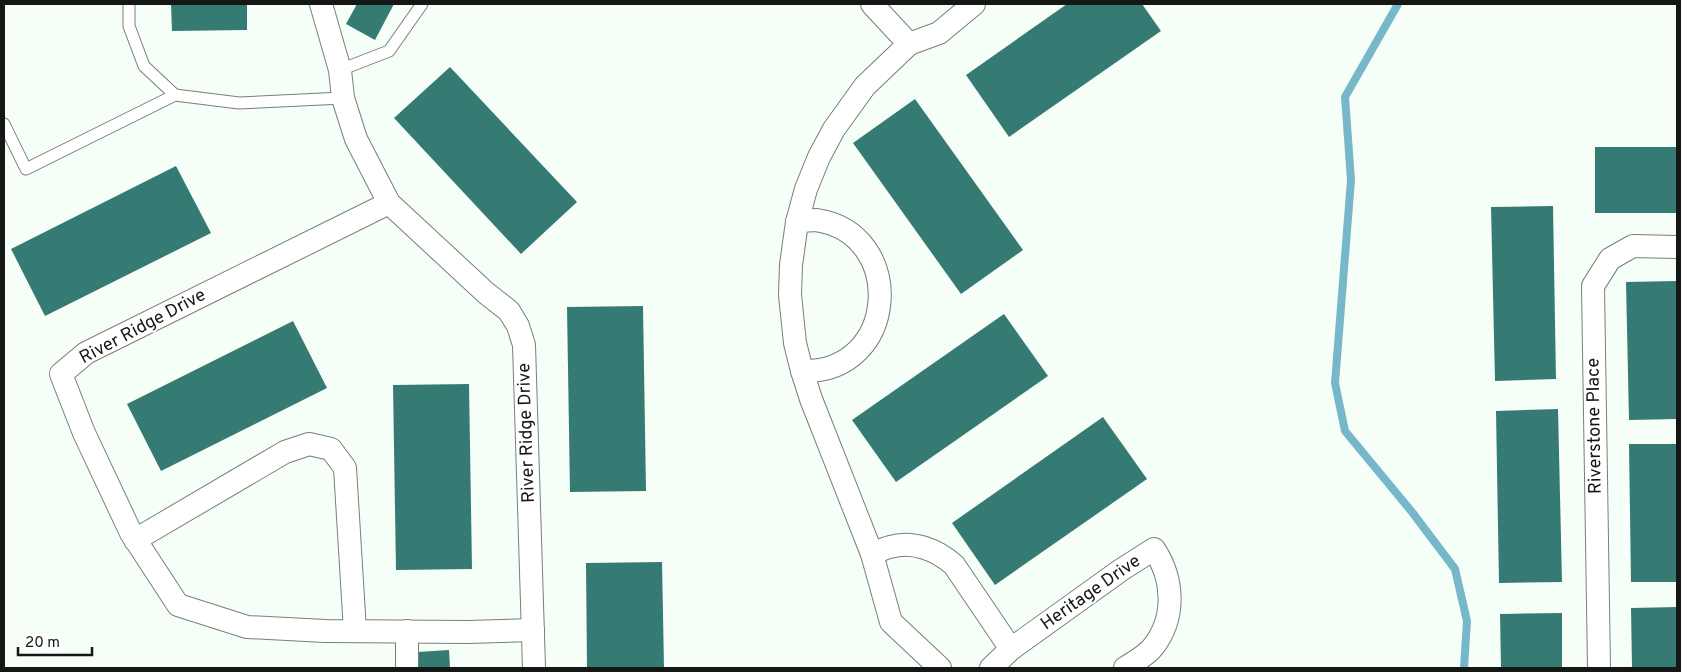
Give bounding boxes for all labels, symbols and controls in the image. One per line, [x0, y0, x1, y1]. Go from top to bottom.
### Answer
street label: River Ridge Drive [76, 284, 210, 370]
street label: Riverstone Place [1582, 358, 1608, 494]
street label: River Ridge Drive [513, 363, 541, 503]
street label: Heritage Drive [1037, 550, 1145, 636]
scale bar [18, 624, 91, 656]
text: 20 m [25, 634, 60, 653]

